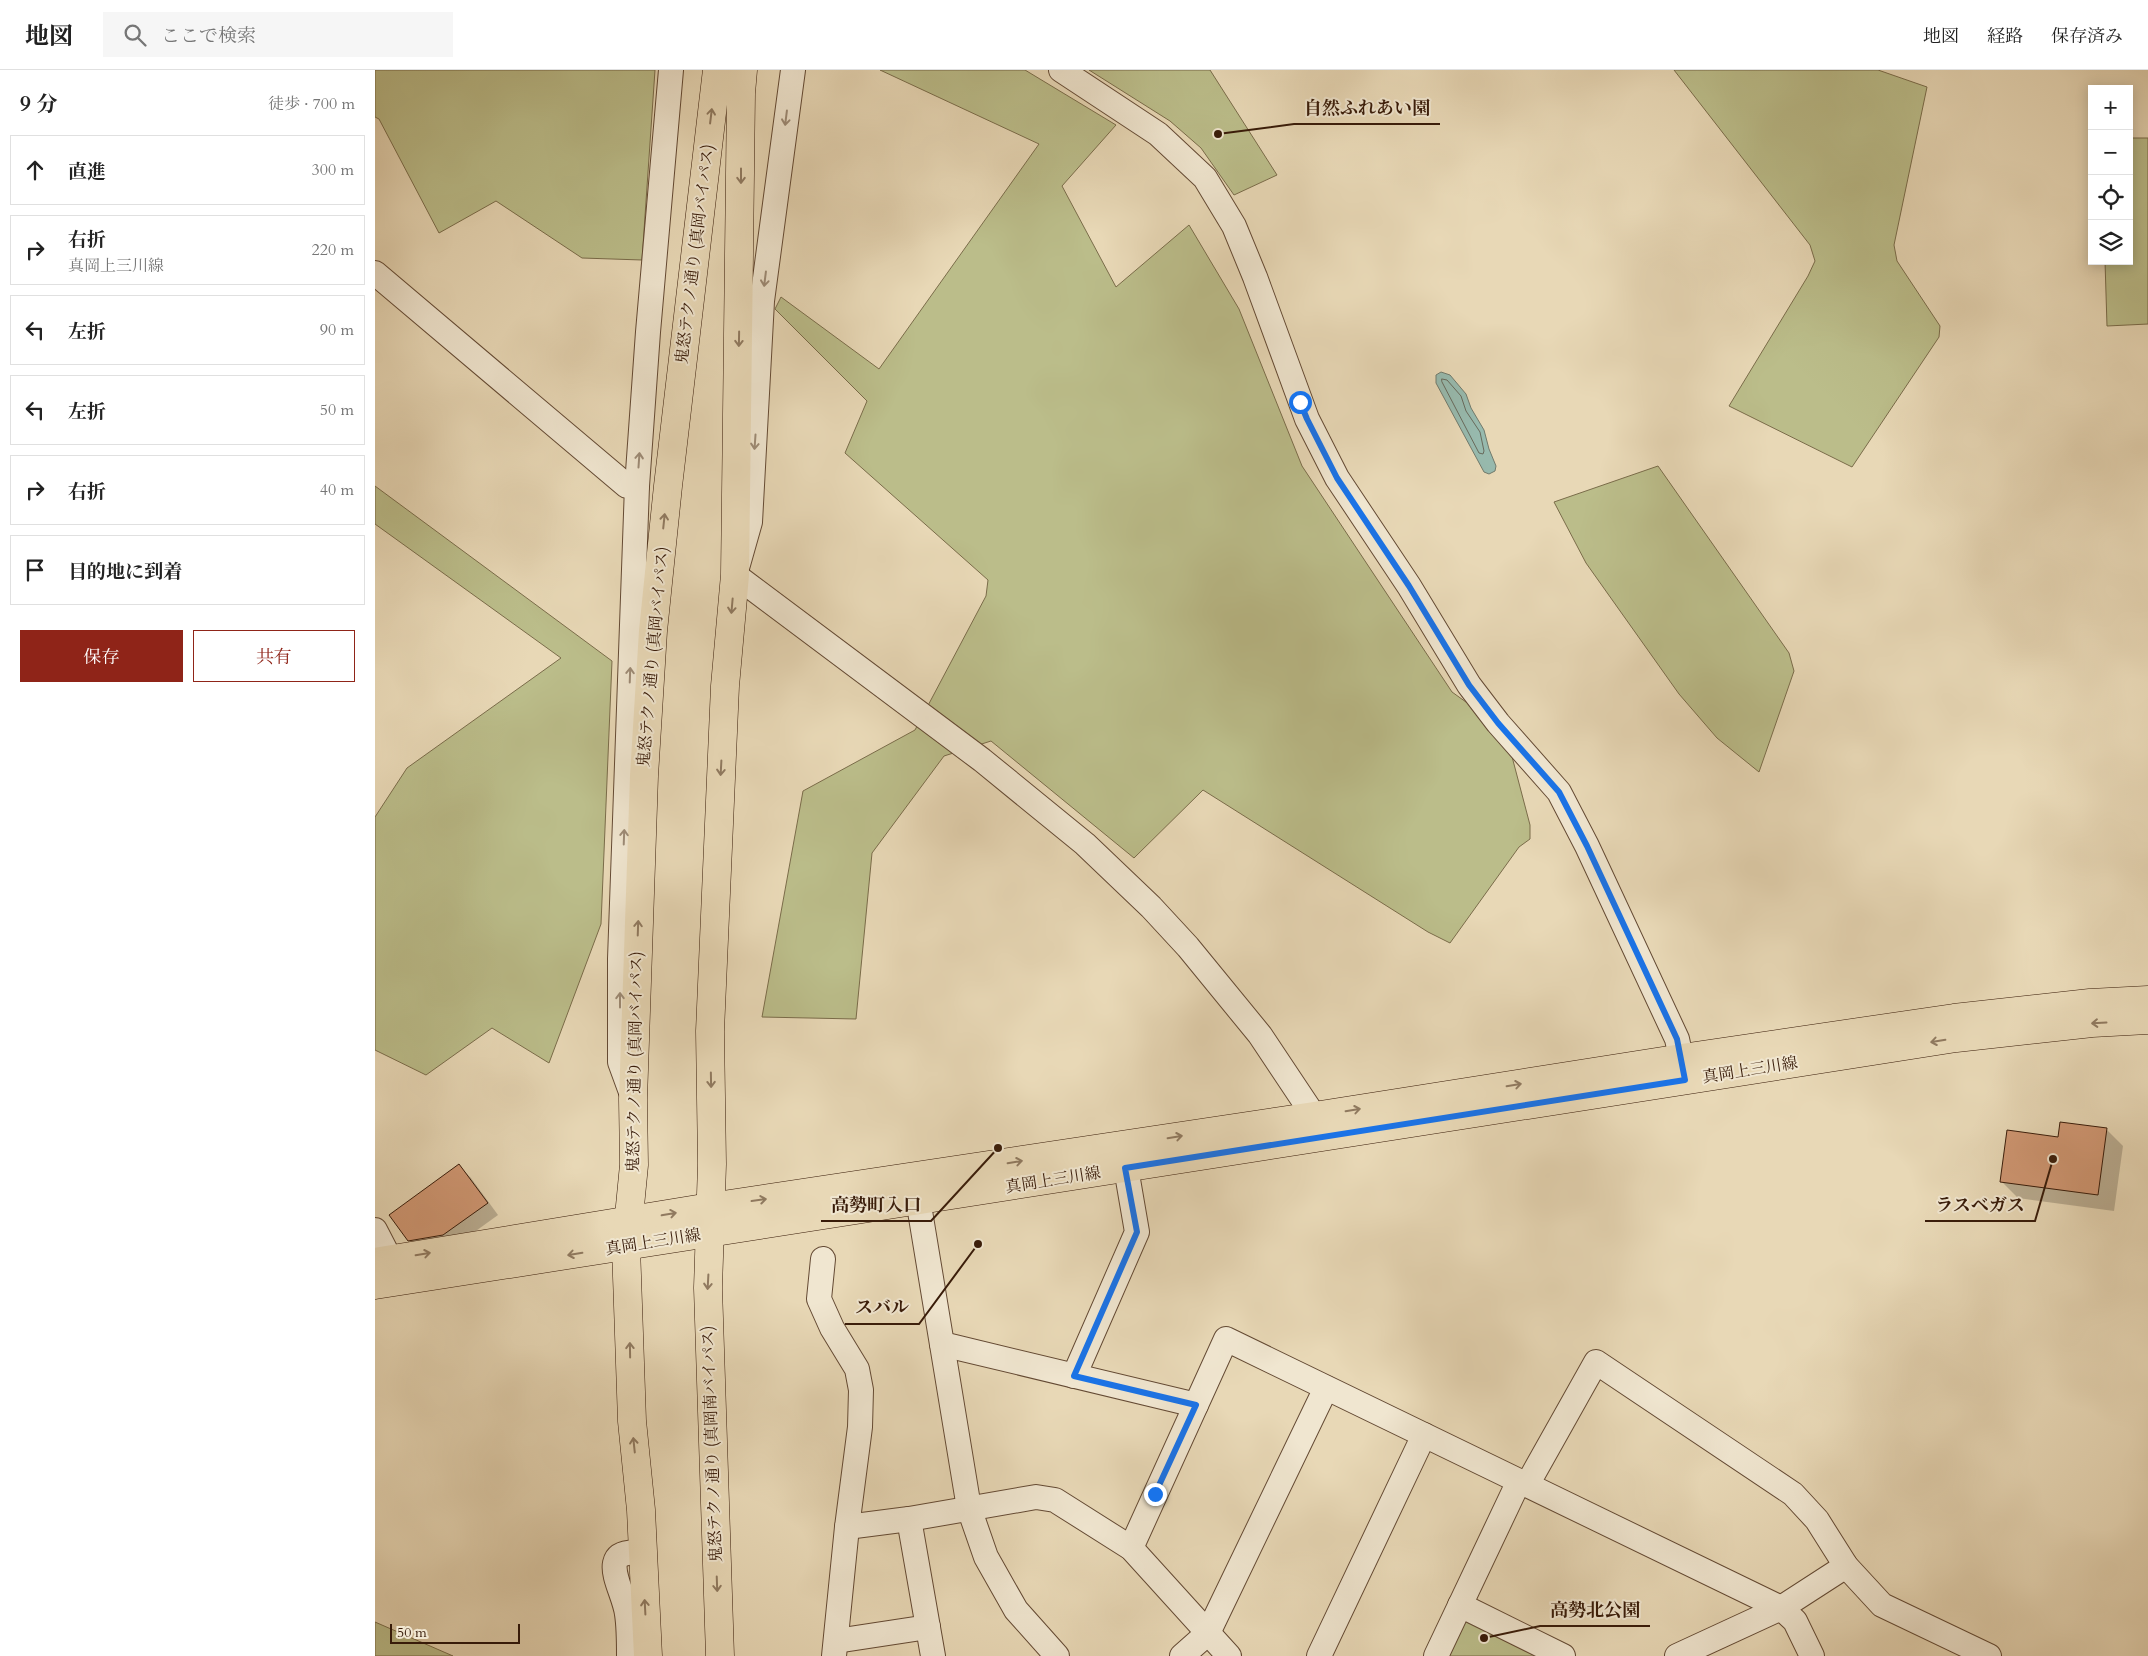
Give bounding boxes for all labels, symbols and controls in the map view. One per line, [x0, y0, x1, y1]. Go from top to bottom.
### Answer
search box [103, 12, 453, 57]
text: 地図 [25, 20, 73, 53]
icon: search [121, 21, 149, 49]
text: ここで検索 [161, 23, 256, 49]
text: 地図 [1923, 24, 1959, 49]
text: 経路 [1987, 24, 2023, 49]
text: 保存済み [2051, 24, 2123, 49]
map controls [2088, 85, 2133, 265]
button: + [2088, 85, 2133, 130]
text: 9 分 [20, 90, 57, 119]
callout: 自然ふれあい園 [1294, 91, 1440, 124]
text: 徒歩 · 700 m [268, 93, 355, 115]
text: 自然ふれあい園 [1304, 96, 1430, 121]
one-way arrow [706, 109, 716, 125]
one-way arrow [781, 110, 791, 126]
button: − [2088, 130, 2133, 175]
street label: 鬼怒テクノ通り (真岡バイパス) [671, 143, 719, 365]
icon: ahead [21, 156, 49, 184]
text: 直進 [68, 159, 106, 185]
text: 300 m [312, 159, 354, 181]
one-way arrow [736, 168, 746, 184]
button: locate [2088, 175, 2133, 220]
button: layers [2088, 220, 2133, 265]
text: 右折 [68, 227, 106, 253]
icon: right [21, 236, 49, 264]
text: 220 m [312, 239, 354, 261]
text: 真岡上三川線 [68, 255, 164, 277]
one-way arrow [760, 271, 770, 287]
icon: left [21, 316, 49, 344]
text: 左折 [68, 319, 106, 345]
text: 90 m [320, 319, 354, 341]
one-way arrow [734, 330, 744, 347]
route start [1289, 391, 1312, 414]
icon: left [21, 396, 49, 424]
text: 左折 [68, 399, 106, 425]
text: 50 m [320, 399, 354, 421]
one-way arrow [750, 433, 759, 449]
one-way arrow [634, 452, 644, 468]
icon: right [21, 476, 49, 504]
text: 右折 [68, 479, 106, 505]
text: 40 m [320, 479, 354, 501]
one-way arrow [659, 513, 669, 529]
street label: 鬼怒テクノ通り (真岡バイパス) [632, 546, 674, 768]
icon: arrive [21, 556, 49, 584]
text: 目的地に到着 [68, 559, 182, 585]
one-way arrow [727, 598, 737, 614]
button: 保存 [20, 630, 183, 682]
button: 共有 [193, 630, 355, 682]
one-way arrow [625, 667, 635, 684]
one-way arrow [717, 760, 726, 776]
one-way arrow [620, 830, 629, 846]
one-way arrow [634, 920, 643, 936]
street label: 鬼怒テクノ通り (真岡バイパス) [622, 951, 648, 1173]
one-way arrow [615, 992, 625, 1008]
one-way arrow [2092, 1018, 2108, 1027]
one-way arrow [1930, 1036, 1946, 1046]
street label: 真岡上三川線 [1701, 1052, 1799, 1088]
one-way arrow [706, 1072, 716, 1088]
one-way arrow [1505, 1079, 1521, 1089]
one-way arrow [1345, 1105, 1361, 1115]
one-way arrow [1167, 1132, 1183, 1142]
one-way arrow [1006, 1156, 1022, 1166]
street label: 真岡上三川線 [1004, 1162, 1102, 1198]
callout: 高勢町入口 [821, 1188, 931, 1221]
callout: ラスベガス [1925, 1188, 2035, 1221]
text: 高勢町入口 [831, 1193, 921, 1218]
text: ラスベガス [1935, 1193, 2025, 1218]
one-way arrow [750, 1195, 766, 1205]
one-way arrow [661, 1208, 677, 1218]
street label: 真岡上三川線 [604, 1224, 702, 1260]
one-way arrow [415, 1249, 431, 1259]
one-way arrow [568, 1250, 584, 1260]
one-way arrow [704, 1273, 713, 1289]
callout: スバル [845, 1291, 919, 1324]
text: スバル [855, 1295, 909, 1320]
street label: 鬼怒テクノ通り (真岡南バイパス) [697, 1325, 727, 1563]
one-way arrow [625, 1342, 635, 1358]
one-way arrow [629, 1438, 639, 1454]
route end [1144, 1483, 1167, 1506]
one-way arrow [712, 1576, 721, 1592]
callout: 高勢北公園 [1540, 1593, 1650, 1626]
text: 高勢北公園 [1550, 1598, 1640, 1623]
one-way arrow [641, 1600, 650, 1616]
scale bar [390, 1621, 520, 1644]
text: 50 m [397, 1623, 427, 1642]

